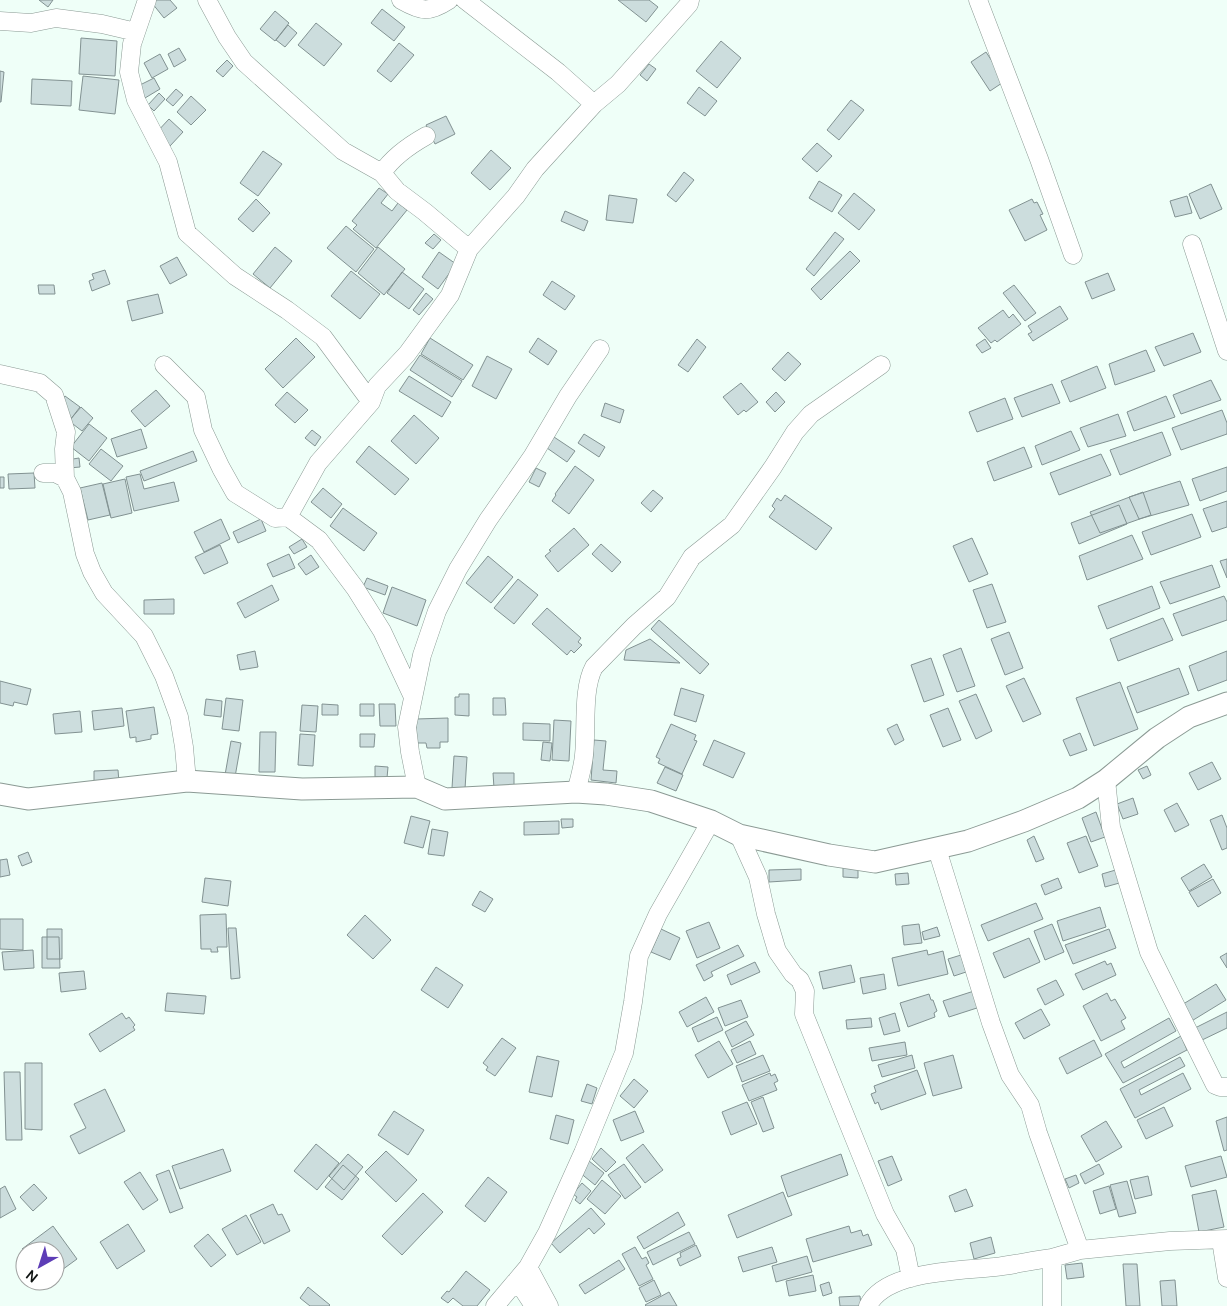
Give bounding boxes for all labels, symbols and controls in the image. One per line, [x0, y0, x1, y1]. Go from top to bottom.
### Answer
north arrow [15, 1241, 65, 1291]
text: N [22, 1266, 41, 1287]

